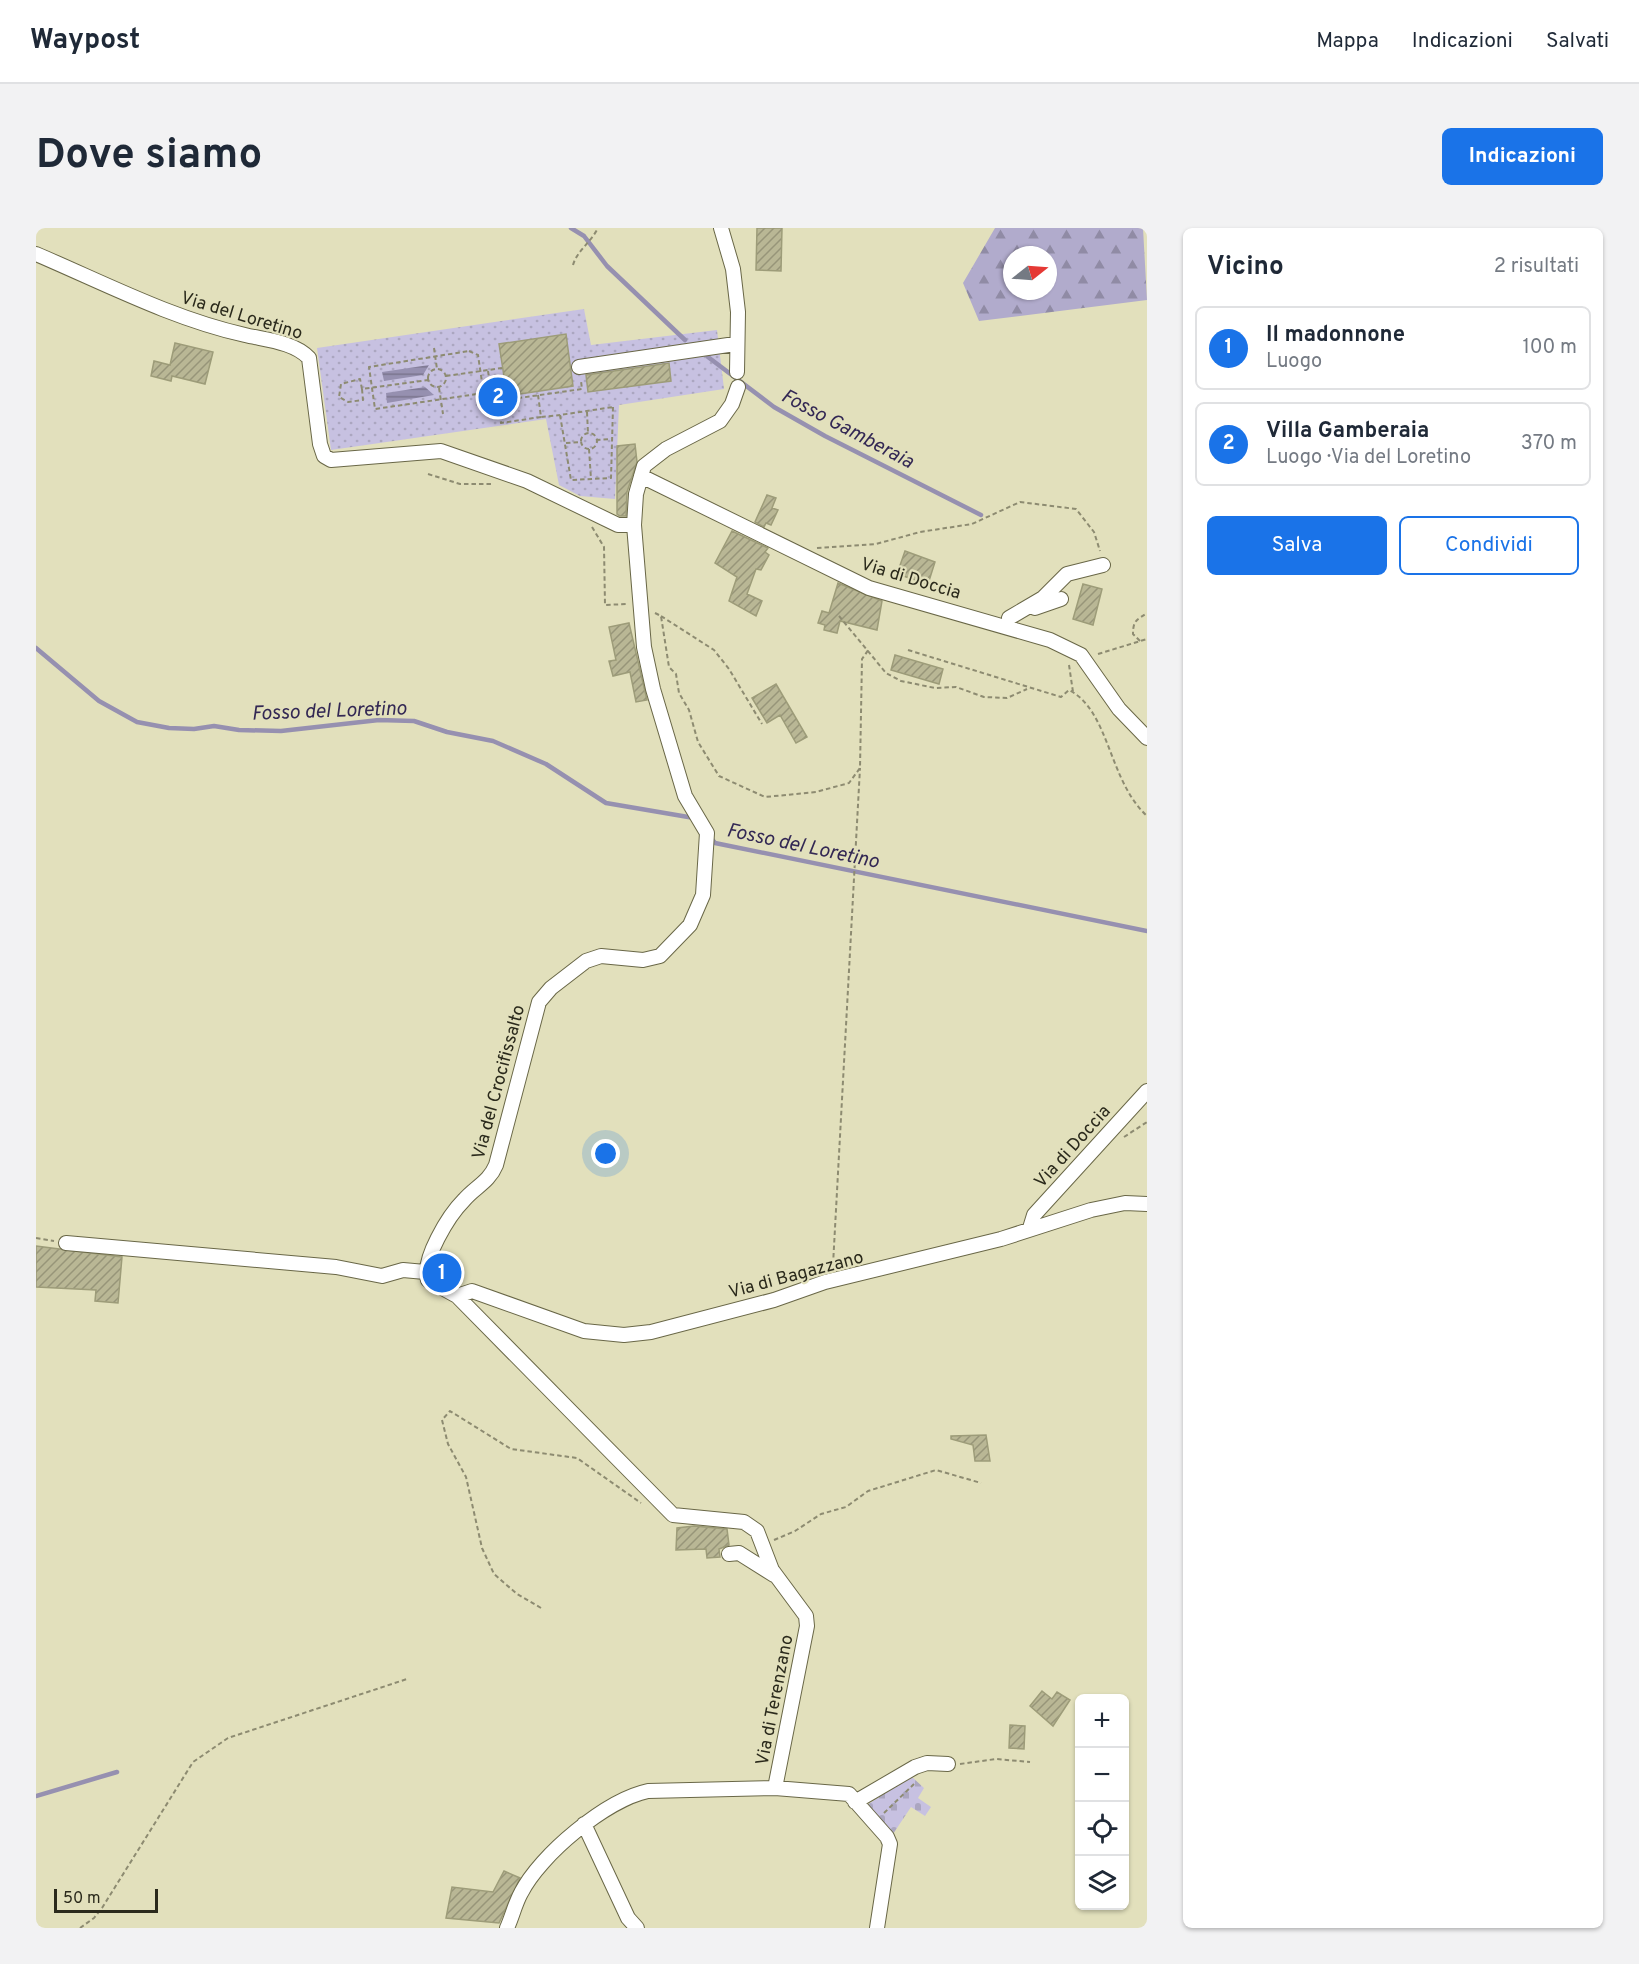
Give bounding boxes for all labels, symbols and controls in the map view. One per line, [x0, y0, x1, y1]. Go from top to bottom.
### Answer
text: Waypost [30, 23, 140, 59]
text: Mappa [1316, 28, 1379, 55]
text: Indicazioni [1412, 28, 1513, 55]
text: Salvati [1546, 28, 1609, 55]
button: Indicazioni [1442, 128, 1603, 185]
text: Dove siamo [36, 130, 262, 183]
north arrow [1003, 246, 1057, 300]
text: Vicino [1207, 251, 1284, 284]
text: 2 risultati [1494, 254, 1579, 280]
street label: Via del Loretino [178, 287, 305, 346]
text: Il madonnone [1266, 322, 1405, 349]
text: 1 [1225, 335, 1233, 361]
text: 100 m [1522, 335, 1577, 361]
text: Luogo [1266, 349, 1322, 375]
pin: 2 [478, 374, 518, 420]
water label: Fosso Gamberaia [776, 384, 918, 476]
text: Villa Gamberaia [1266, 418, 1429, 445]
text: 2 [1222, 431, 1235, 457]
text: 370 m [1521, 431, 1577, 457]
text: Luogo · Via del Loretino [1266, 445, 1471, 471]
button: Salva [1207, 516, 1387, 575]
button: Condividi [1399, 516, 1579, 575]
street label: Via di Doccia [858, 553, 963, 606]
water label: Fosso del Loretino [251, 696, 407, 728]
water label: Fosso del Loretino [724, 818, 881, 876]
street label: Via del Crocifissalto [468, 1003, 531, 1162]
street label: Via di Doccia [1030, 1101, 1116, 1193]
your location [591, 1139, 620, 1168]
street label: Via di Bagazzano [726, 1246, 866, 1305]
pin: 1 [422, 1250, 462, 1296]
street label: Via di Terenzano [752, 1633, 799, 1768]
map controls [1075, 1694, 1129, 1910]
button: + [1075, 1694, 1129, 1748]
button: − [1075, 1748, 1129, 1802]
button: locate [1075, 1802, 1129, 1856]
button: layers [1075, 1856, 1129, 1910]
scale bar [54, 1886, 158, 1914]
text: 50 m [63, 1889, 101, 1909]

